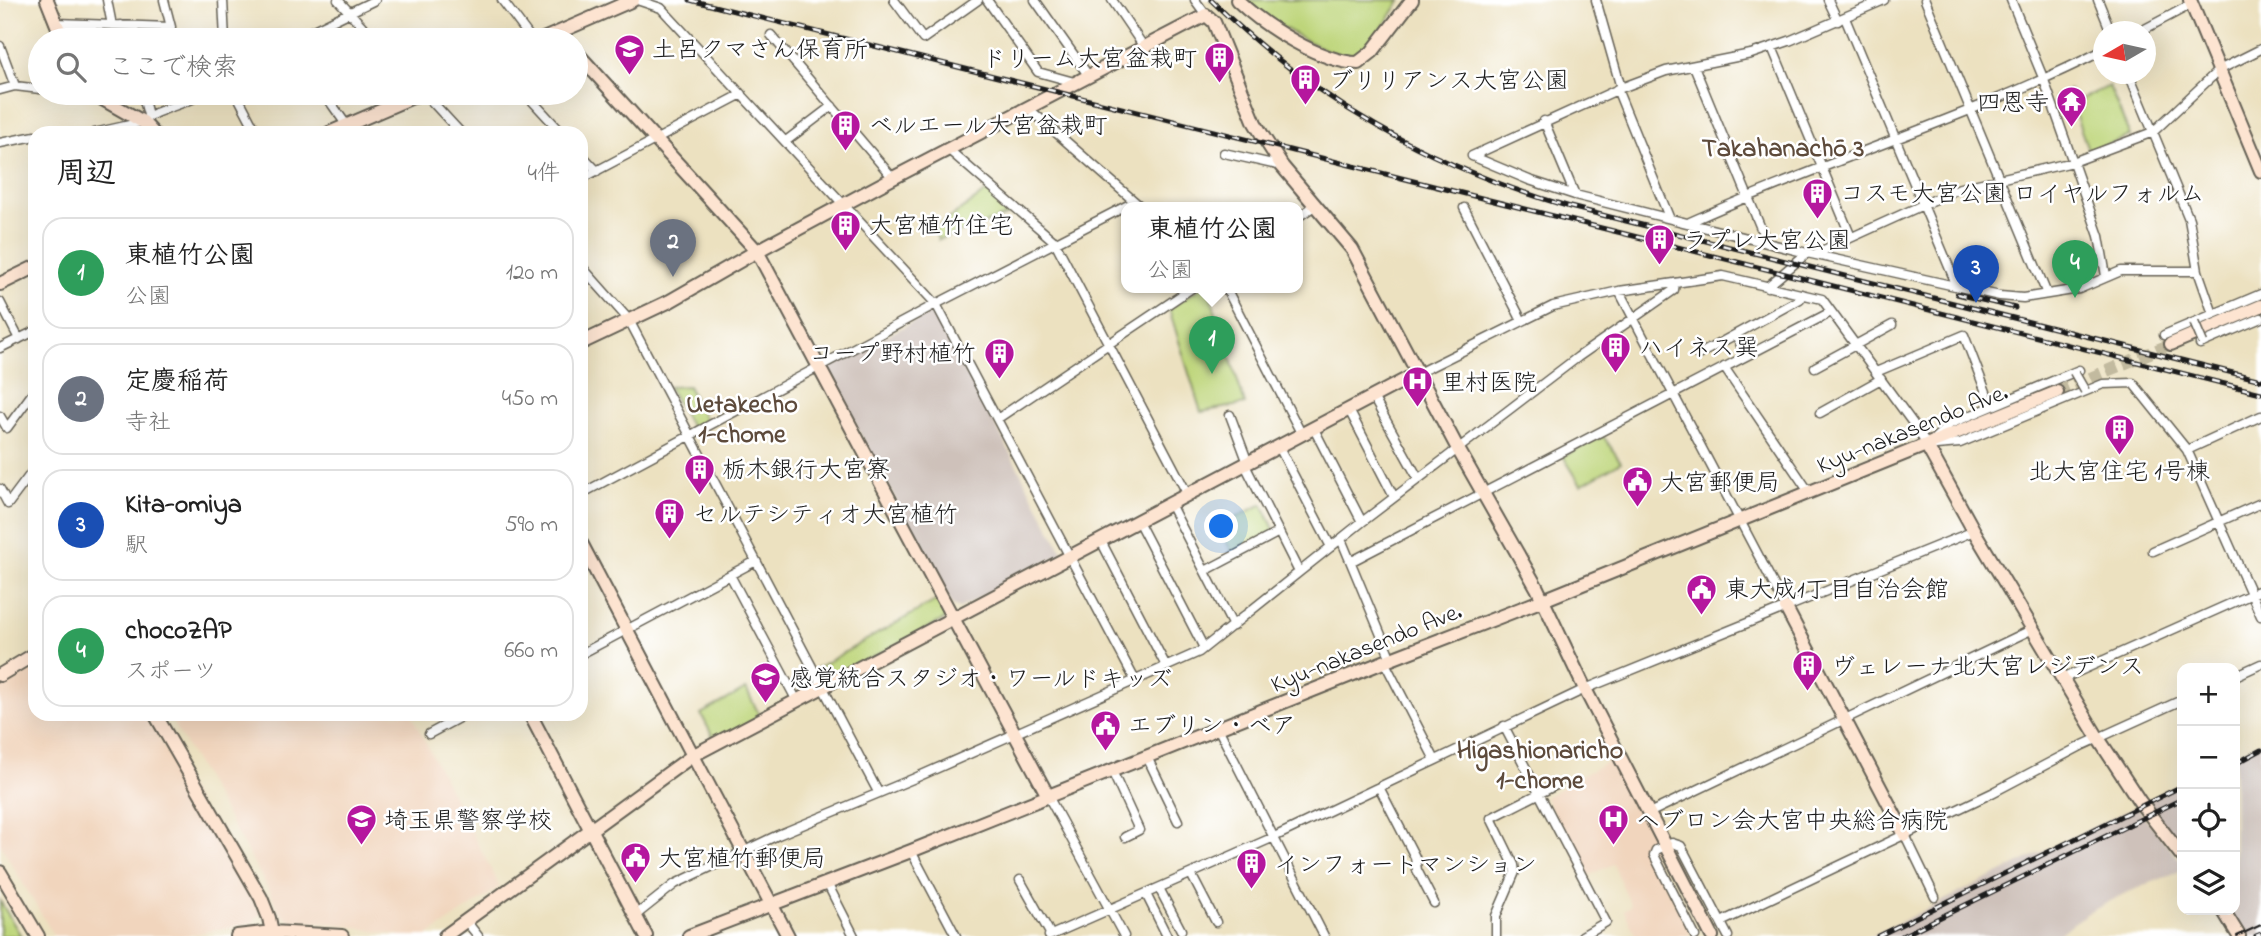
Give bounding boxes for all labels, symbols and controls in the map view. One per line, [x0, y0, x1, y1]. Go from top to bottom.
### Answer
north arrow [2093, 21, 2156, 84]
search box [28, 28, 588, 105]
school or university icon: 土呂クマさん保育所 [612, 32, 646, 76]
place label: 土呂クマさん保育所 [652, 34, 868, 69]
building icon: ドリーム大宮盆栽町 [1203, 41, 1237, 85]
place label: ドリーム大宮盆栽町 [982, 43, 1197, 78]
icon: search [52, 48, 90, 86]
text: ここで検索 [108, 50, 238, 88]
building icon: ブリリアンス大宮公園 [1289, 63, 1323, 107]
place label: ブリリアンス大宮公園 [1329, 65, 1569, 100]
temple icon: 四恩寺 [2055, 85, 2089, 129]
place label: 四恩寺 [1977, 87, 2049, 122]
building icon: ベルエール大宮盆栽町 [829, 108, 863, 152]
place label: ベルエール大宮盆栽町 [869, 110, 1108, 145]
district label: Takahanachō 3 [1702, 131, 1864, 169]
text: 周辺 [56, 153, 116, 197]
text: 4件 [528, 158, 560, 191]
building icon: コスモ大宮公園 ロイヤルフォルム [1800, 176, 1834, 220]
place label: コスモ大宮公園 ロイヤルフォルム [1840, 178, 2205, 213]
popup [1121, 202, 1303, 293]
building icon: 大宮植竹住宅 [829, 208, 863, 252]
place label: 大宮植竹住宅 [869, 210, 1013, 245]
text: 東植竹公園 [1147, 212, 1277, 250]
pin: 2 [650, 219, 696, 277]
building icon: ラプレ大宮公園 [1643, 223, 1677, 267]
place label: ラプレ大宮公園 [1683, 225, 1851, 260]
text: 東植竹公園 [125, 238, 255, 276]
pin: 4 [2052, 240, 2098, 298]
pin: 3 [1953, 245, 1999, 303]
text: 公園 [1147, 255, 1193, 288]
text: 1 [77, 257, 85, 290]
text: 120 m [506, 257, 558, 290]
text: 公園 [125, 281, 171, 314]
pin: 1 [1189, 316, 1235, 374]
building icon: ハイネス巽 [1599, 330, 1633, 374]
place label: ハイネス巽 [1639, 332, 1759, 367]
building icon: コープ野村植竹 [982, 336, 1016, 380]
place label: コープ野村植竹 [809, 338, 976, 373]
text: 定慶稲荷 [125, 364, 229, 402]
hospital icon: 里村医院 [1401, 365, 1435, 409]
place label: 里村医院 [1441, 367, 1537, 402]
street label: Kyu-nakasendo Ave. [1812, 376, 2014, 486]
text: 2 [75, 383, 87, 416]
text: 450 m [502, 383, 558, 416]
district label: Uetakecho 1-chome [686, 387, 798, 455]
text: 寺社 [125, 407, 171, 440]
building icon: 北大宮住宅 1号棟 [2102, 412, 2136, 456]
building icon: 栃木銀行大宮寮 [682, 452, 716, 496]
place label: 栃木銀行大宮寮 [722, 454, 890, 489]
place label: 北大宮住宅 1号棟 [2028, 456, 2210, 491]
public building icon: 大宮郵便局 [1620, 465, 1654, 509]
place label: 大宮郵便局 [1660, 467, 1780, 502]
text: Kita-omiya [125, 487, 242, 525]
building icon: セルテシティオ大宮植竹 [653, 497, 687, 541]
place label: セルテシティオ大宮植竹 [693, 499, 958, 534]
text: 3 [76, 509, 86, 542]
text: 590 m [504, 509, 558, 542]
your location [1204, 509, 1238, 543]
text: 駅 [125, 530, 148, 563]
public building icon: 東大成1丁目自治会館 [1685, 572, 1719, 616]
place label: 東大成1丁目自治会館 [1725, 574, 1949, 609]
street label: Kyu-nakasendo Ave. [1266, 595, 1468, 705]
text: chocoZAP [125, 613, 232, 651]
text: 4 [76, 635, 86, 668]
text: 660 m [504, 635, 558, 668]
building icon: ヴェレーナ北大宮レジデンス [1791, 649, 1825, 693]
place label: ヴェレーナ北大宮レジデンス [1831, 651, 2144, 686]
text: スポーツ [125, 656, 217, 689]
school or university icon: 感覚統合スタジオ・ワールドキッズ [749, 661, 783, 705]
place label: 感覚統合スタジオ・ワールドキッズ [789, 663, 1172, 698]
map controls [2177, 663, 2240, 915]
button: + [2177, 663, 2240, 726]
public building icon: エブリン・ベア [1088, 708, 1122, 752]
place label: エブリン・ベア [1128, 710, 1296, 745]
button: − [2177, 726, 2240, 789]
district label: Higashionaricho 1-chome [1457, 733, 1623, 801]
button: locate [2177, 789, 2240, 852]
school or university icon: 埼玉県警察学校 [344, 803, 378, 847]
hospital icon: ヘブロン会大宮中央総合病院 [1596, 803, 1630, 847]
place label: 埼玉県警察学校 [384, 805, 552, 840]
place label: ヘブロン会大宮中央総合病院 [1636, 805, 1948, 840]
public building icon: 大宮植竹郵便局 [618, 841, 652, 885]
place label: 大宮植竹郵便局 [658, 843, 826, 878]
building icon: インフォートマンション [1234, 847, 1268, 891]
place label: インフォートマンション [1274, 849, 1537, 884]
button: layers [2177, 852, 2240, 915]

